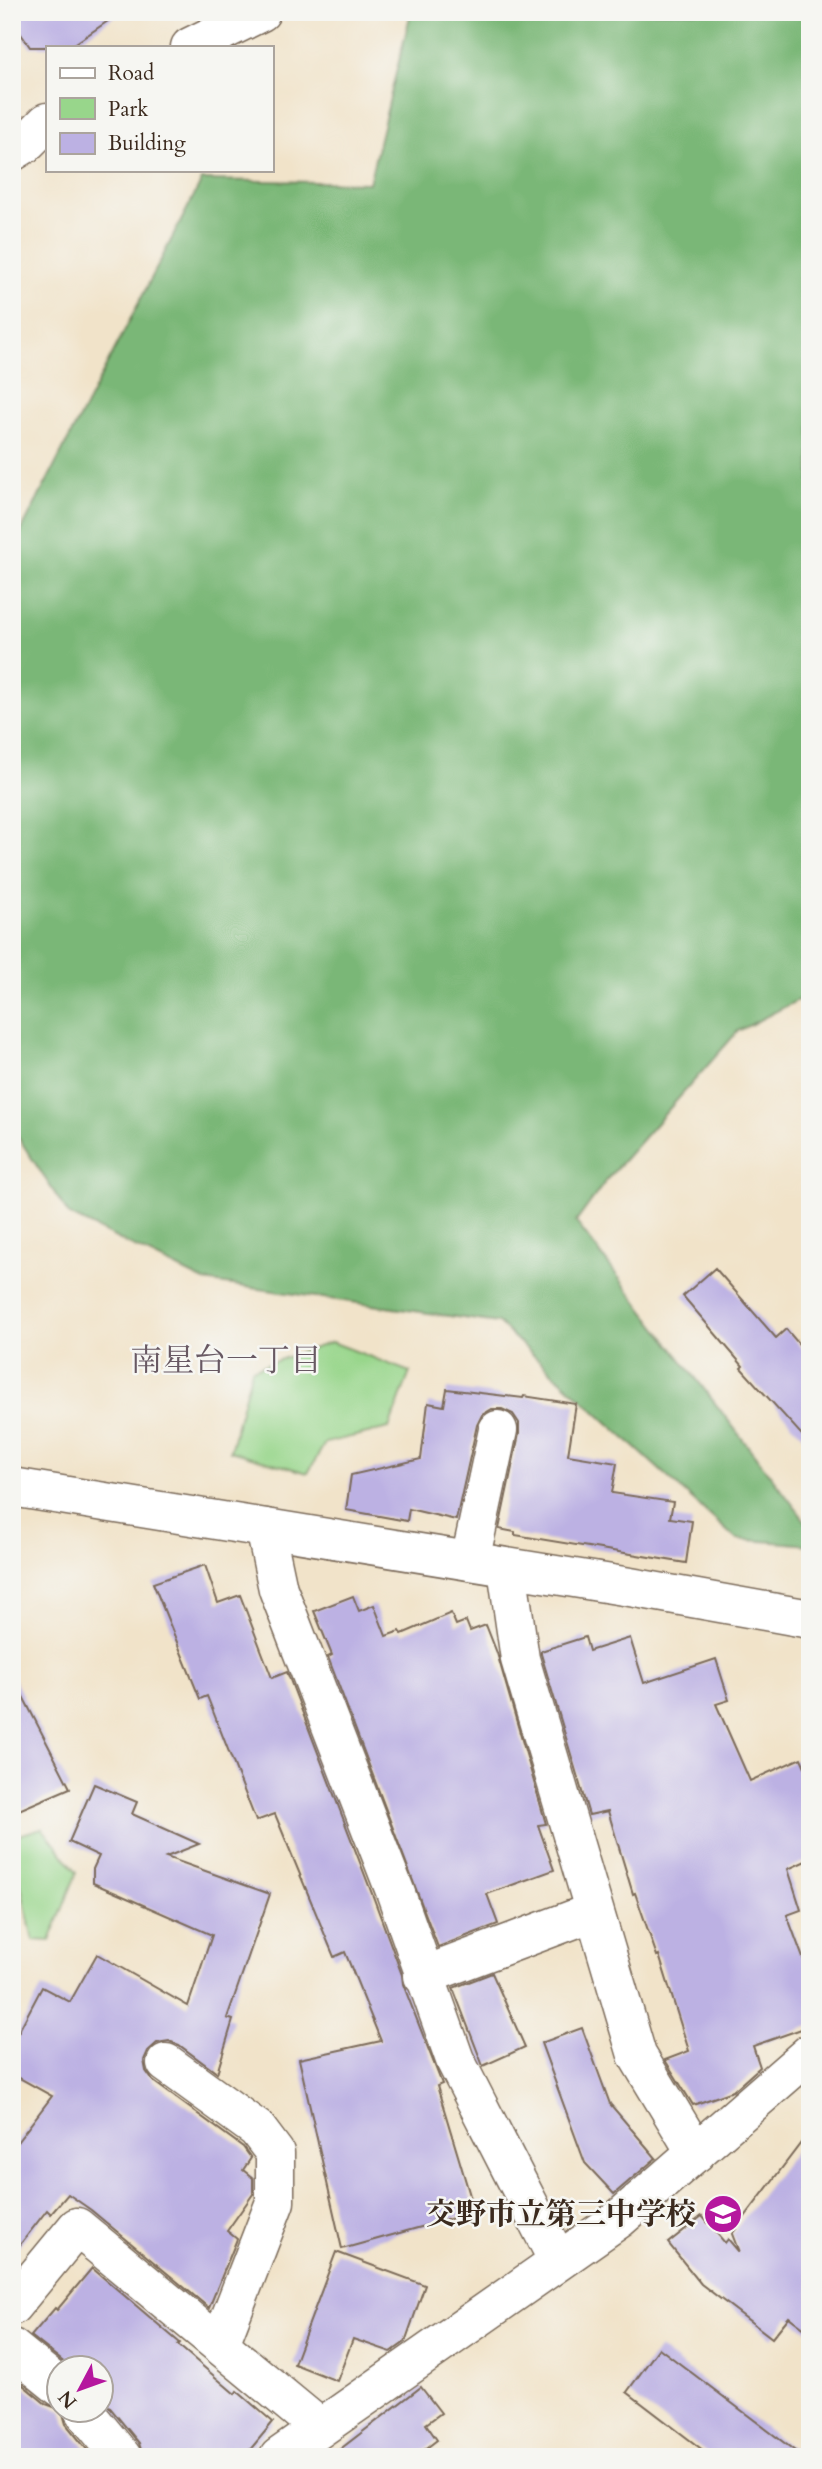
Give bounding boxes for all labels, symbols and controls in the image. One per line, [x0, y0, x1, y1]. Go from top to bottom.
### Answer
legend [46, 46, 273, 172]
text: Road [108, 59, 154, 88]
text: Park [108, 95, 149, 124]
text: Building [108, 129, 186, 158]
district label: 南星台一丁目 [130, 1339, 322, 1383]
school or university icon: 交野市立第三中学校 [702, 2193, 744, 2235]
place label: 交野市立第三中学校 [426, 2194, 696, 2235]
north arrow [46, 2354, 116, 2424]
text: N [52, 2384, 83, 2414]

